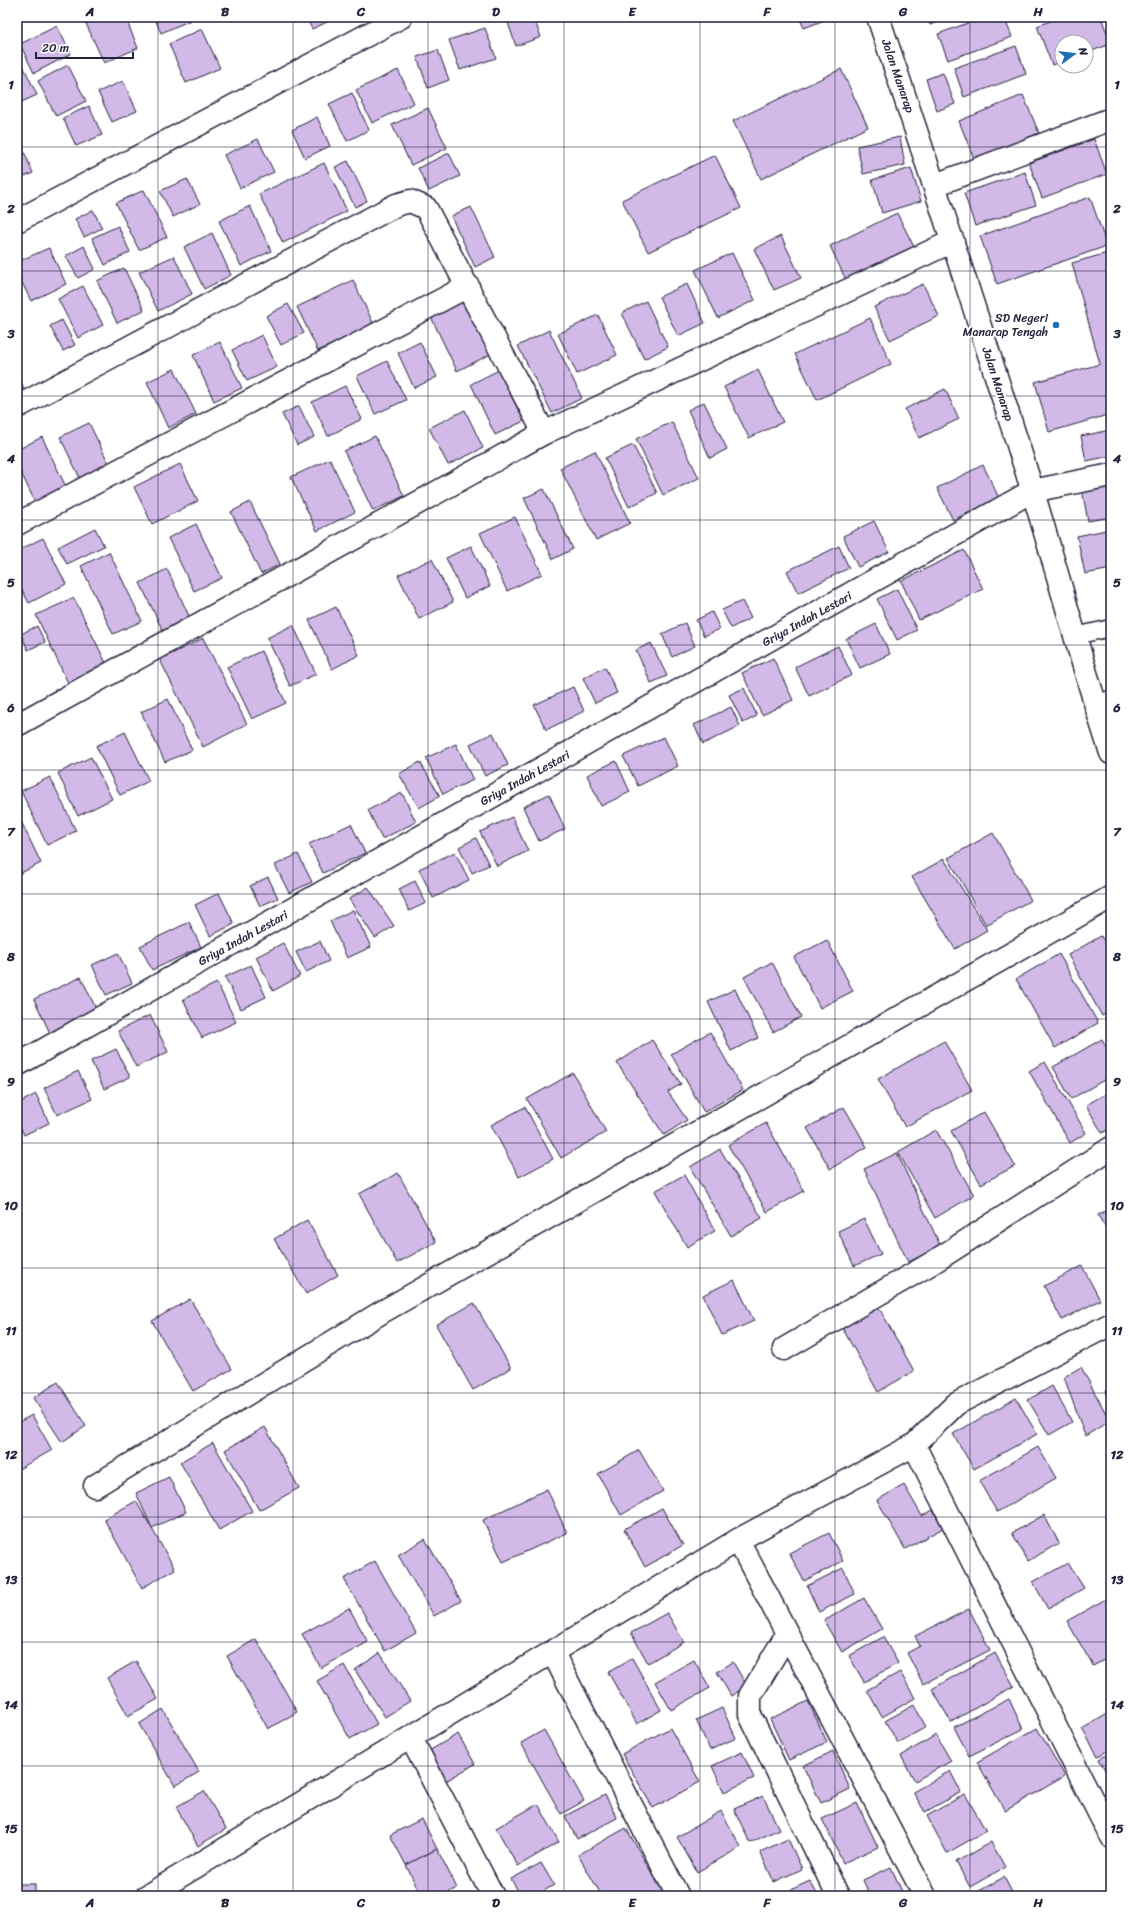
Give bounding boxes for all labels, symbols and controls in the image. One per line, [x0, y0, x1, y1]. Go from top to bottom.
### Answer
text: A [85, 0, 94, 23]
text: B [221, 0, 230, 23]
text: C [356, 0, 366, 23]
text: D [492, 0, 500, 23]
text: E [628, 0, 637, 23]
text: F [762, 0, 771, 23]
text: G [898, 0, 908, 23]
text: H [1032, 0, 1043, 23]
scale bar [36, 34, 133, 60]
north arrow [1054, 34, 1094, 74]
street label: Jalan Manarap [875, 35, 921, 117]
text: 20 m [42, 37, 69, 59]
text: N [1073, 44, 1093, 58]
text: 1 [8, 73, 14, 96]
text: 1 [1114, 73, 1120, 96]
text: 2 [6, 197, 15, 220]
text: 2 [1112, 197, 1121, 220]
place label: SD Negeri Manarap Tengah [963, 307, 1049, 343]
marker: SD Negeri Manarap Tengah [1051, 320, 1061, 330]
text: 3 [6, 322, 15, 345]
text: 3 [1112, 322, 1121, 345]
street label: Jalan Manarap [975, 343, 1021, 425]
text: 4 [6, 447, 16, 470]
text: 4 [1112, 447, 1122, 470]
text: 5 [7, 571, 15, 594]
text: 5 [1113, 571, 1121, 594]
street label: Griya Indah Lestari [758, 585, 857, 653]
text: 6 [6, 696, 15, 719]
text: 6 [1112, 696, 1121, 719]
street label: Griya Indah Lestari [476, 744, 575, 812]
text: 7 [7, 820, 16, 843]
text: 7 [1113, 820, 1122, 843]
street label: Griya Indah Lestari [194, 904, 293, 972]
text: 8 [6, 945, 15, 968]
text: 8 [1112, 945, 1121, 968]
text: 9 [7, 1070, 15, 1093]
text: 9 [1113, 1070, 1121, 1093]
text: 10 [4, 1194, 18, 1217]
text: 10 [1110, 1194, 1124, 1217]
text: 11 [5, 1319, 17, 1342]
text: 11 [1111, 1319, 1123, 1342]
text: 12 [4, 1443, 18, 1466]
text: 12 [1110, 1443, 1124, 1466]
text: 13 [5, 1568, 18, 1591]
text: 13 [1111, 1568, 1124, 1591]
text: 14 [4, 1693, 19, 1716]
text: 14 [1110, 1693, 1125, 1716]
text: 15 [4, 1817, 18, 1840]
text: 15 [1110, 1817, 1124, 1840]
text: A [85, 1891, 94, 1913]
text: B [221, 1891, 230, 1913]
text: C [356, 1891, 366, 1913]
text: D [492, 1891, 500, 1913]
text: E [628, 1891, 637, 1913]
text: F [762, 1891, 771, 1913]
text: G [898, 1891, 908, 1913]
text: H [1032, 1891, 1043, 1913]

